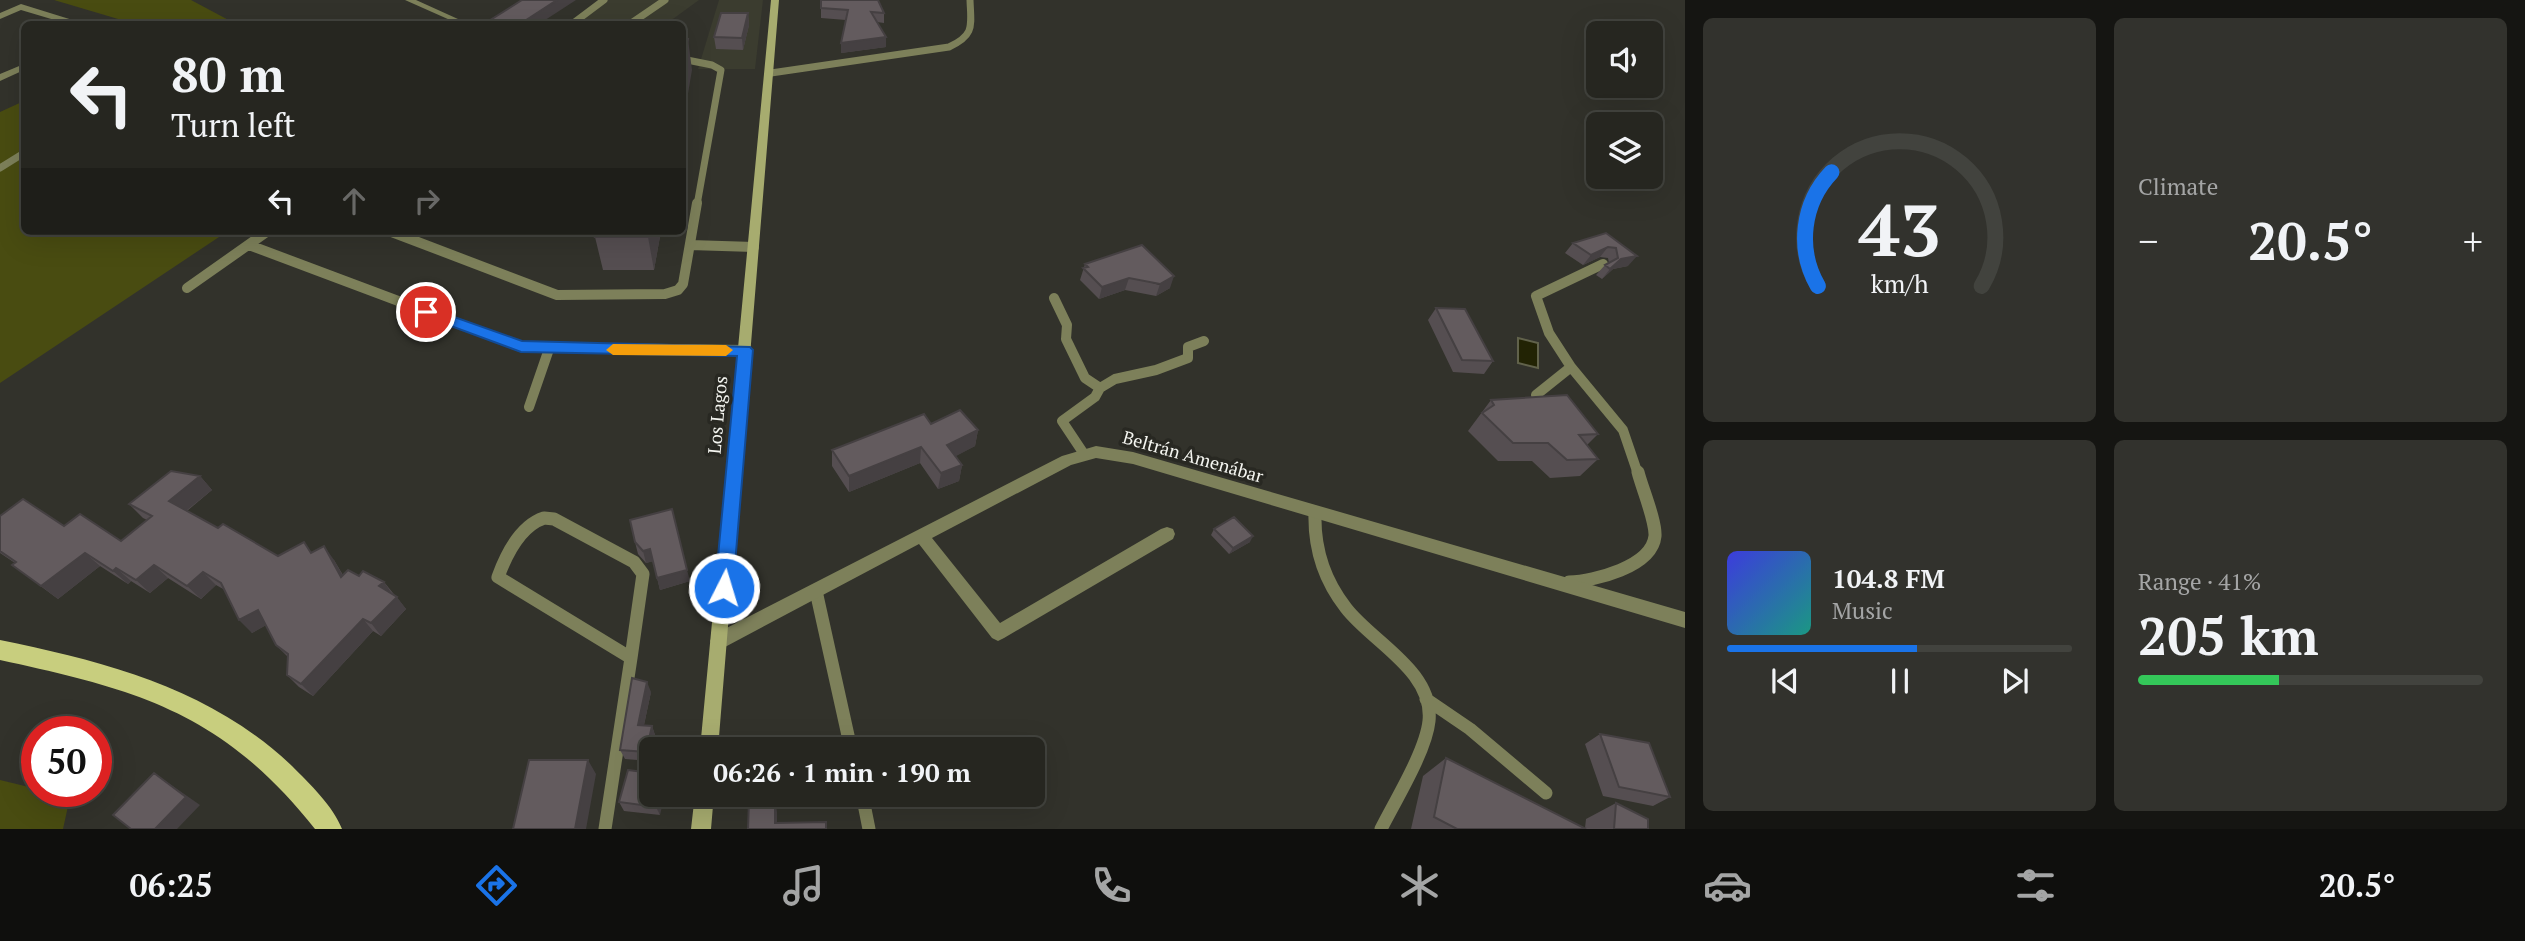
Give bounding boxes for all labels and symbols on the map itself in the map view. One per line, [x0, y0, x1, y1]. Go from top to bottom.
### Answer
pin [396, 282, 456, 342]
street label: Los Lagos [702, 375, 732, 455]
street label: Beltrán Amenábar [1120, 424, 1267, 488]
position arrow [687, 551, 761, 625]
speed limit sign: 50 [21, 716, 112, 807]

